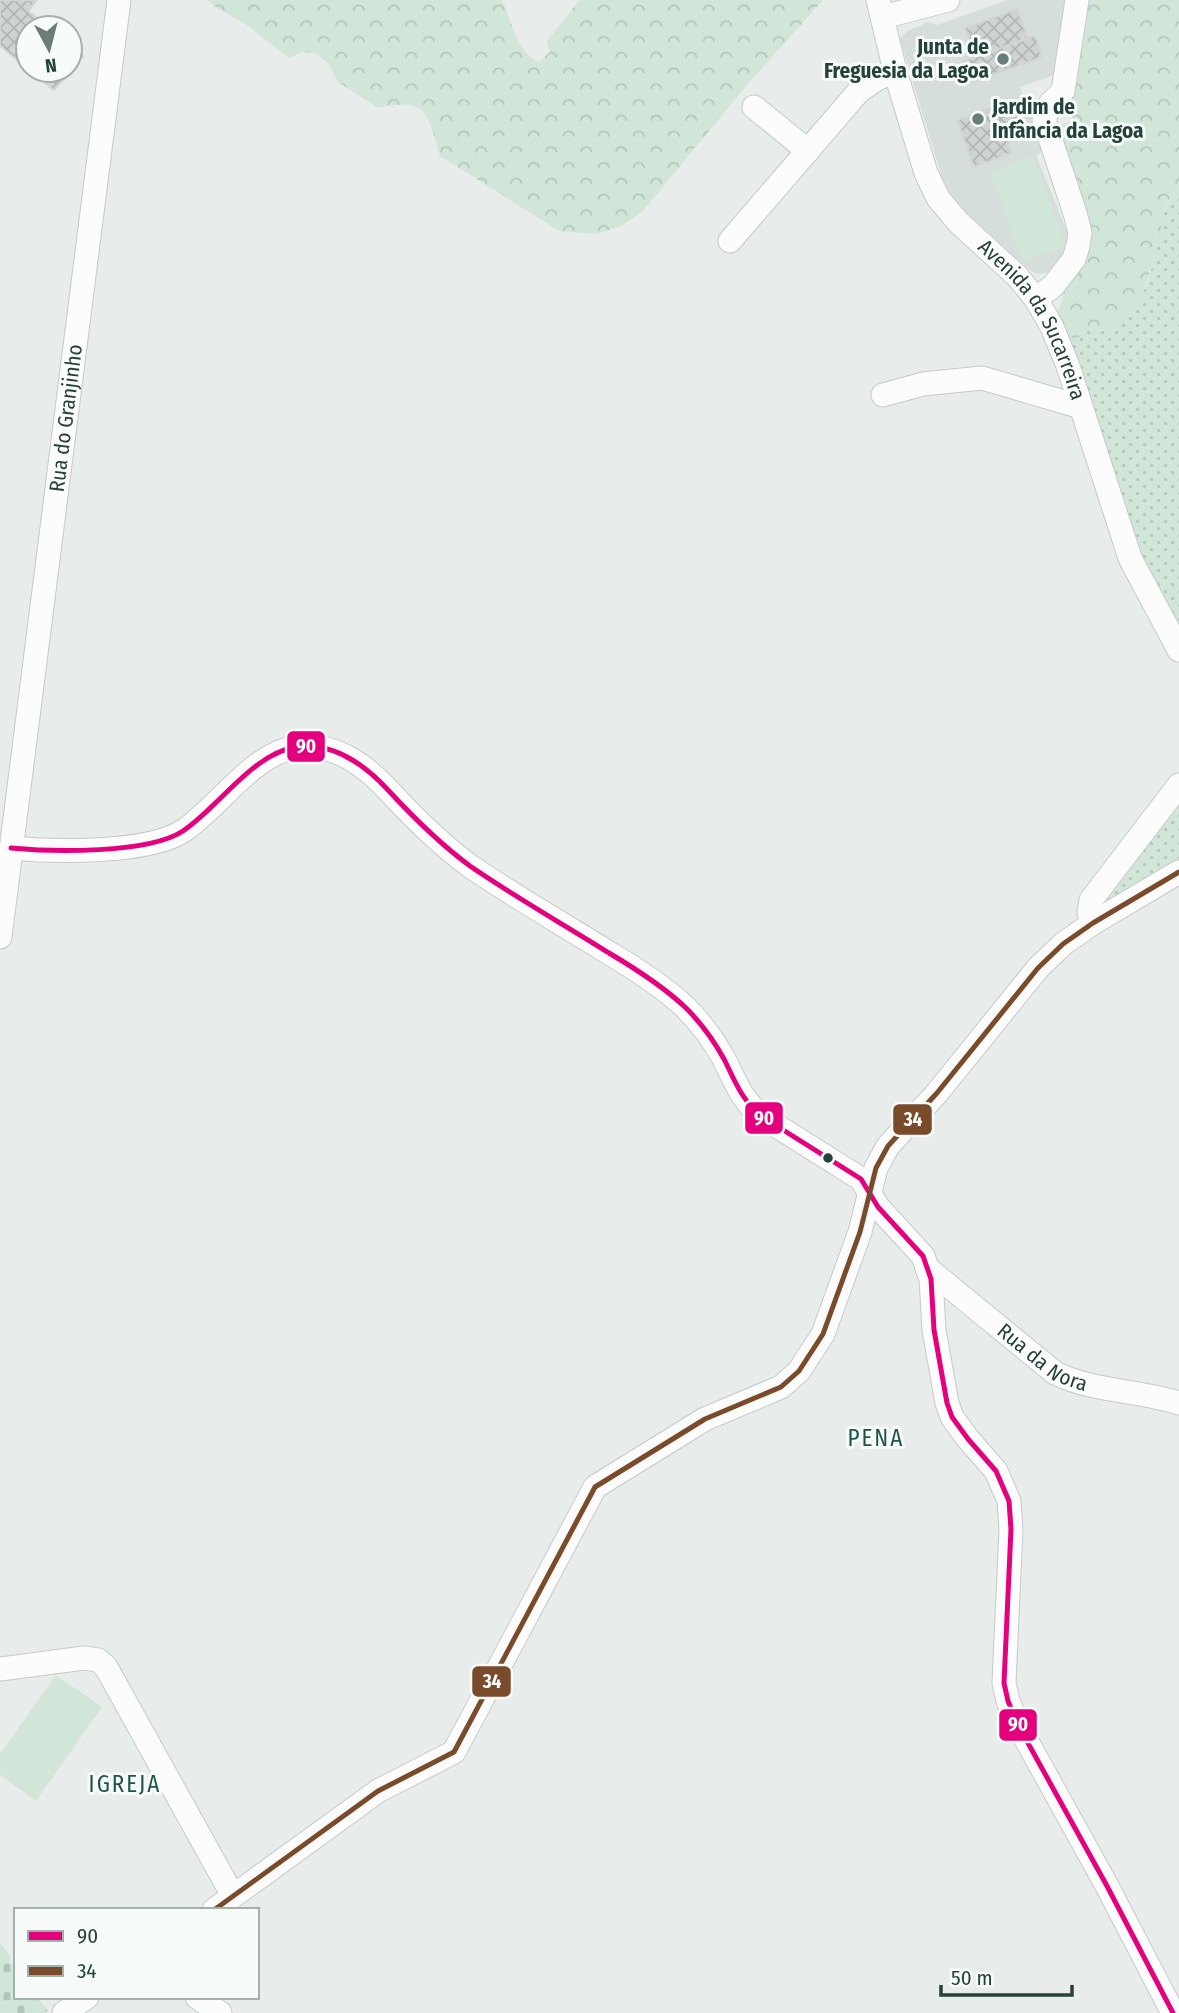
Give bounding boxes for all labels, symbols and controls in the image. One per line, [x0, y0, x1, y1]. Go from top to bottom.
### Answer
north arrow [14, 14, 84, 84]
place label: Junta de Freguesia da Lagoa [824, 34, 989, 84]
marker: Junta de Freguesia da Lagoa [995, 51, 1011, 67]
text: N [44, 53, 58, 77]
place label: Jardim de Infância da Lagoa [991, 94, 1144, 144]
marker: Jardim de Infância da Lagoa [970, 111, 986, 127]
street label: Avenida da Sucarreira [973, 234, 1091, 403]
street label: Rua do Granjinho [44, 343, 88, 494]
line badge: 90 [286, 730, 326, 763]
text: 90 [296, 735, 316, 758]
line badge: 90 [744, 1101, 784, 1135]
line badge: 34 [892, 1103, 933, 1136]
text: 90 [754, 1107, 774, 1130]
text: 34 [903, 1108, 923, 1131]
unlabelled marker [821, 1151, 835, 1165]
street label: Rua da Nora [992, 1318, 1090, 1397]
district label: PENA [848, 1424, 904, 1452]
line badge: 34 [471, 1665, 512, 1698]
text: 34 [482, 1670, 502, 1693]
line badge: 90 [998, 1708, 1038, 1742]
text: 90 [1008, 1713, 1028, 1736]
district label: IGREJA [89, 1770, 161, 1798]
legend [14, 1908, 259, 1999]
text: 90 [77, 1923, 98, 1949]
scale bar [941, 1954, 1072, 1998]
text: 34 [77, 1958, 97, 1984]
text: 50 m [951, 1965, 993, 1991]

